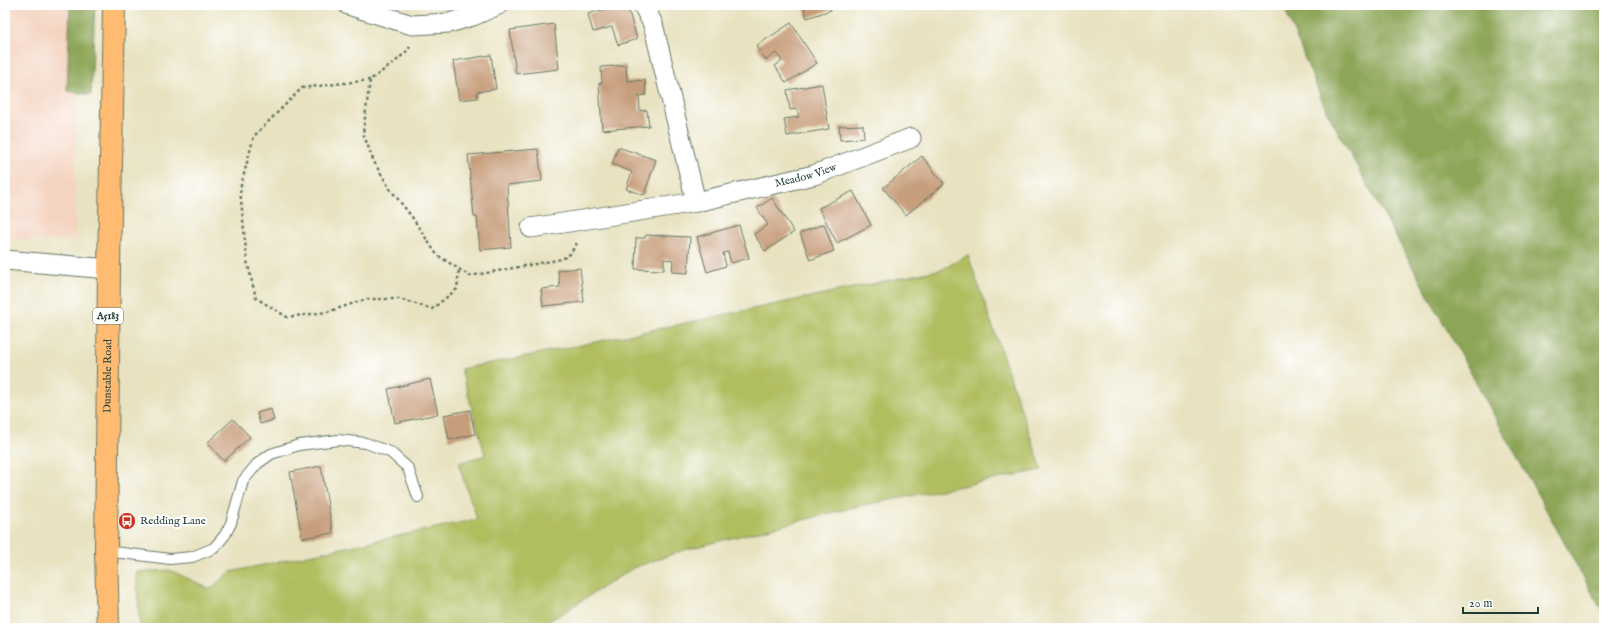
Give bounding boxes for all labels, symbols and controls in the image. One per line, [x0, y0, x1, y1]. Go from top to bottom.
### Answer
street label: Meadow View [773, 160, 839, 191]
road number: A5183 [93, 308, 123, 324]
street label: Dunstable Road [100, 339, 115, 413]
bus stop icon: Redding Lane [117, 511, 137, 531]
place label: Redding Lane [140, 514, 206, 528]
scale bar [1463, 589, 1538, 615]
text: 20 m [1469, 596, 1492, 611]

